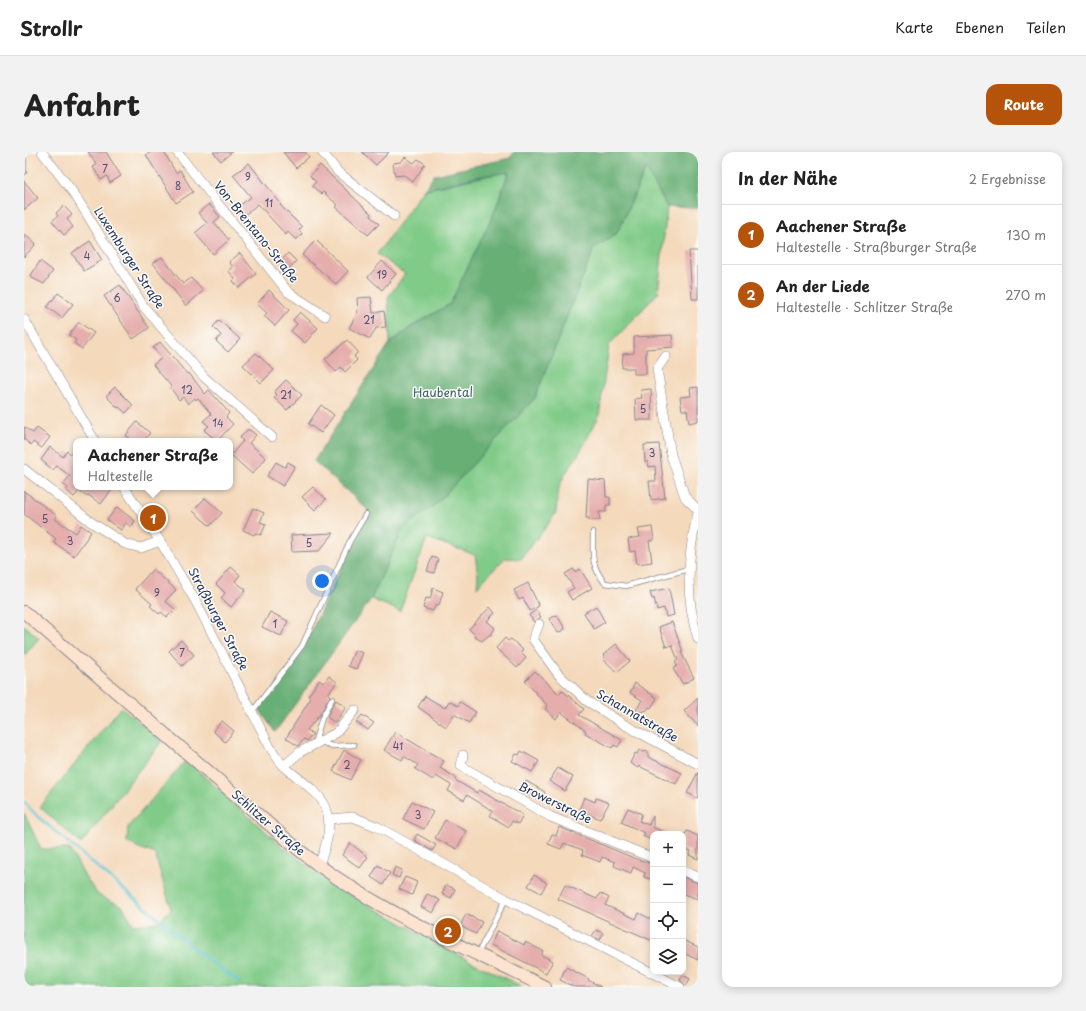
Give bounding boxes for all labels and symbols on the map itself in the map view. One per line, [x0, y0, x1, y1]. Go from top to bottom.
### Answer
house number: 7 [102, 161, 108, 176]
house number: 9 [245, 169, 251, 184]
street label: Von-Brentano-Straße [210, 177, 304, 286]
house number: 8 [175, 178, 181, 193]
house number: 11 [265, 195, 273, 210]
street label: Luxemburger Straße [90, 203, 169, 312]
house number: 4 [84, 248, 91, 263]
house number: 19 [377, 267, 387, 282]
house number: 6 [113, 290, 121, 305]
house number: 21 [363, 312, 375, 327]
house number: 12 [181, 382, 193, 397]
park label: Haubental [413, 383, 473, 401]
house number: 21 [280, 387, 292, 402]
house number: 5 [640, 401, 646, 416]
house number: 14 [212, 415, 224, 430]
house number: 3 [649, 445, 655, 460]
pin: 1 [140, 503, 166, 533]
house number: 5 [42, 511, 48, 526]
house number: 3 [67, 533, 73, 548]
house number: 5 [306, 535, 312, 550]
street label: Straßburger Straße [184, 564, 254, 673]
your location [312, 571, 332, 591]
house number: 9 [154, 585, 160, 600]
house number: 1 [273, 616, 277, 631]
house number: 7 [179, 645, 185, 660]
street label: Schannatstraße [593, 684, 682, 746]
house number: 41 [393, 738, 403, 753]
house number: 2 [343, 757, 351, 772]
street label: Browerstraße [516, 777, 595, 828]
street label: Schlitzer Straße [228, 785, 310, 859]
house number: 3 [415, 807, 421, 822]
pin: 2 [435, 916, 461, 946]

